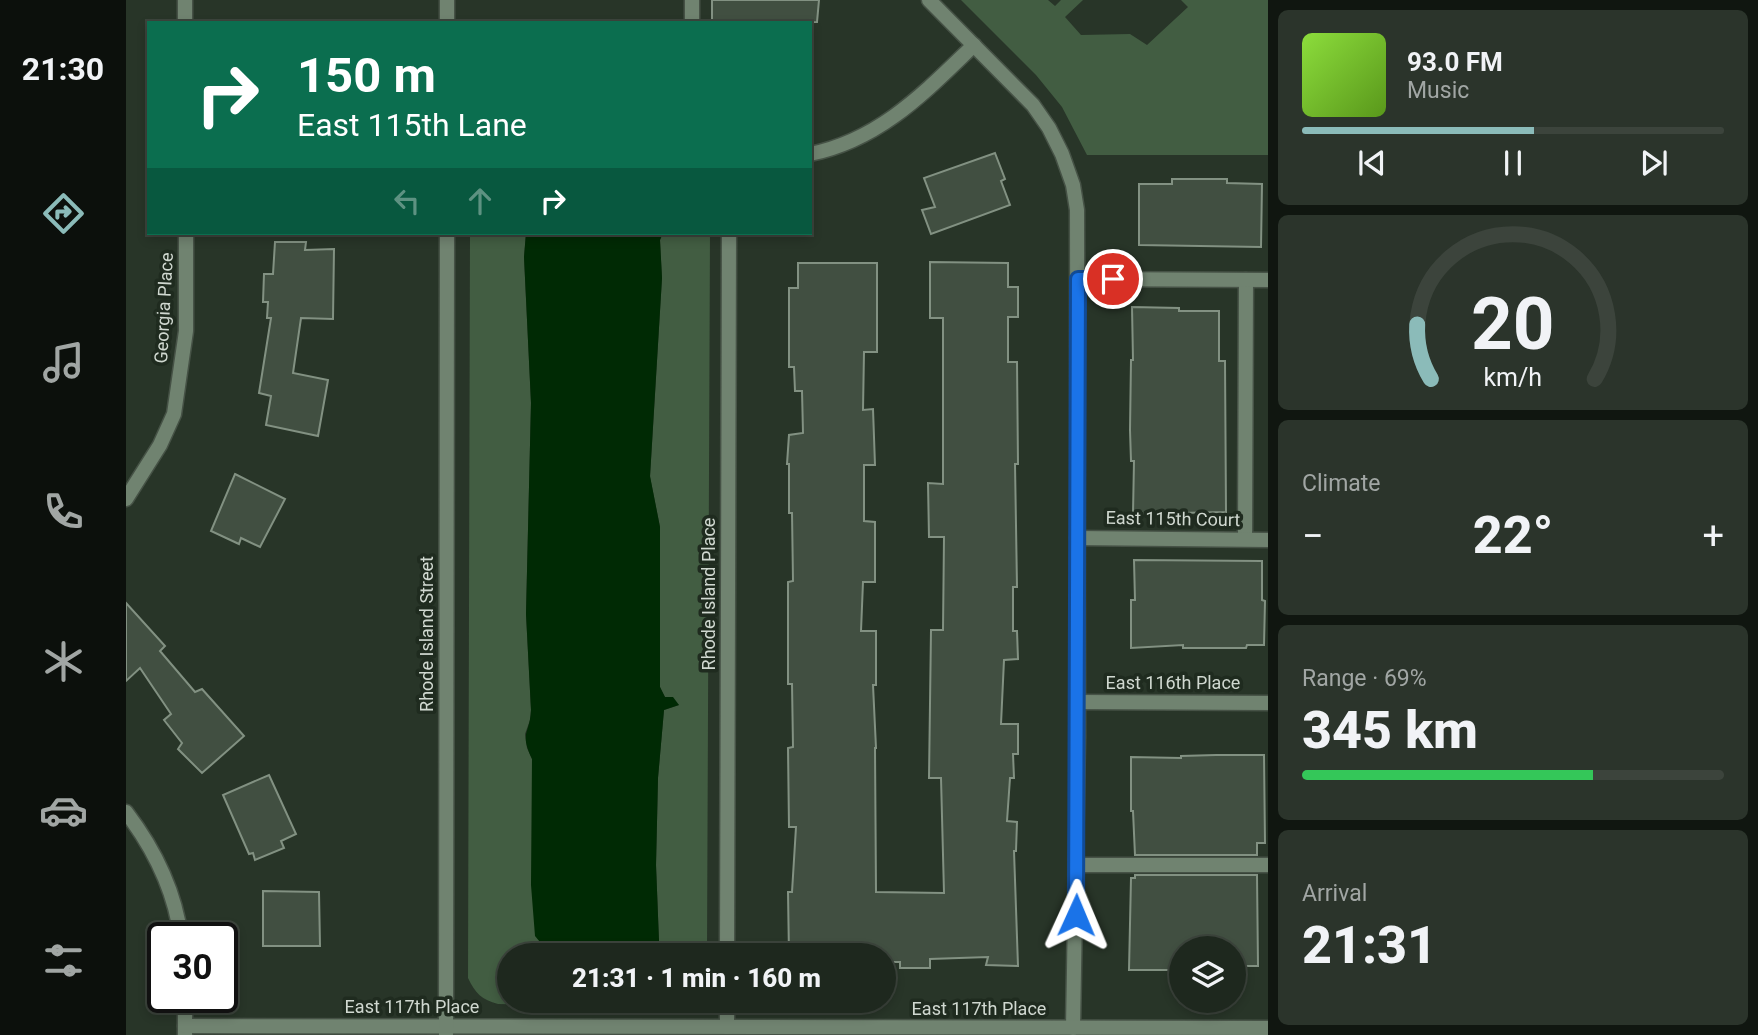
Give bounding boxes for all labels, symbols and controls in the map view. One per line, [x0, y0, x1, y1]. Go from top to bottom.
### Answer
text: 150 m [297, 47, 436, 104]
text: 93.0 FM [1407, 47, 1503, 77]
icon: right [182, 49, 273, 140]
text: 21:30 [22, 50, 104, 88]
text: Music [1407, 77, 1469, 104]
text: East 115th Lane [297, 106, 527, 144]
icon: previous [1353, 144, 1391, 182]
icon: pause [1494, 144, 1532, 182]
icon: next [1635, 144, 1673, 182]
icon: left [388, 182, 426, 220]
icon: ahead [461, 182, 499, 220]
icon: right [534, 182, 572, 220]
icon: directions [39, 189, 88, 238]
pin [1083, 249, 1143, 309]
street label: Georgia Place [150, 252, 177, 364]
icon: arrive [1094, 260, 1132, 298]
text: 20 [1471, 281, 1555, 367]
icon: music [39, 338, 88, 387]
text: km/h [1484, 362, 1542, 391]
text: Climate [1302, 470, 1381, 497]
icon: phone [39, 487, 88, 536]
text: 22° [1473, 505, 1553, 566]
street label: East 115th Court [1106, 507, 1241, 530]
text: − [1302, 514, 1324, 558]
text: + [1702, 514, 1724, 558]
street label: Rhode Island Place [698, 518, 719, 670]
street label: Rhode Island Street [416, 556, 437, 712]
icon: climate [39, 637, 88, 686]
text: Range · 69% [1302, 665, 1427, 692]
street label: East 116th Place [1106, 672, 1240, 693]
text: 345 km [1302, 700, 1478, 761]
icon: car [39, 786, 88, 835]
position arrow [1039, 878, 1113, 952]
text: Arrival [1302, 880, 1367, 907]
text: 21:31 [1302, 915, 1437, 976]
speed limit sign: 30 [147, 922, 238, 1013]
icon: filters [39, 936, 88, 985]
map controls [1169, 936, 1246, 1013]
button: layers [1169, 936, 1246, 1013]
text: 21:31 · 1 min · 160 m [572, 963, 821, 993]
street label: East 117th Place [345, 996, 479, 1017]
street label: East 117th Place [912, 998, 1046, 1019]

